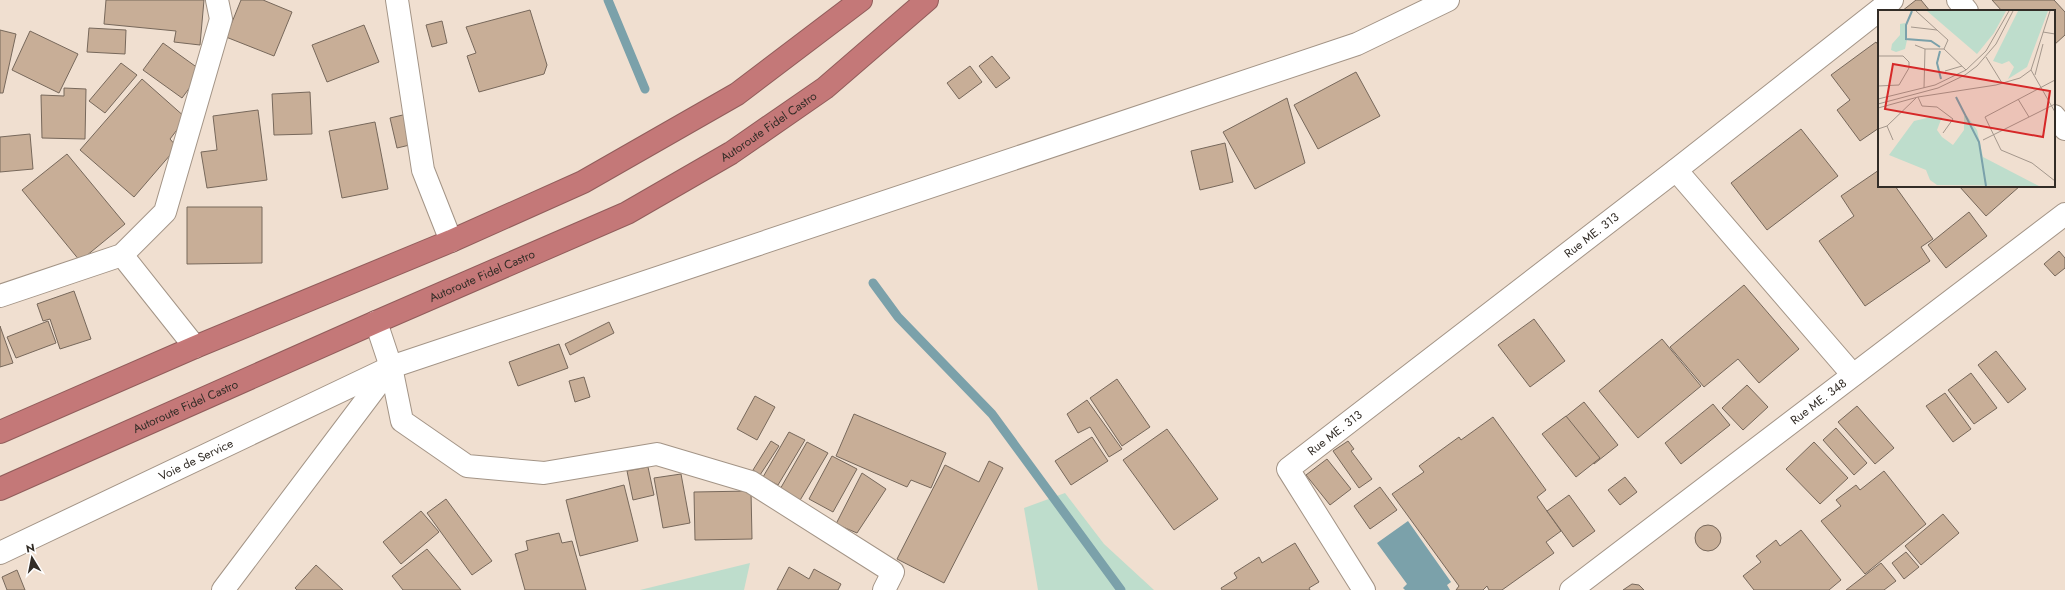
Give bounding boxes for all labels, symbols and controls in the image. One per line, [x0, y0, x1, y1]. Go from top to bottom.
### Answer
inset map [1878, 10, 2055, 187]
street label: Autoroute Fidel Castro [717, 87, 821, 166]
street label: Rue ME. 313 [1560, 208, 1623, 262]
street label: Autoroute Fidel Castro [426, 245, 538, 307]
street label: Rue ME. 348 [1787, 374, 1850, 429]
street label: Autoroute Fidel Castro [130, 375, 242, 438]
street label: Rue ME. 313 [1304, 406, 1366, 460]
street label: Voie de Service [156, 434, 236, 485]
north arrow [12, 538, 52, 578]
text: N [25, 540, 36, 557]

